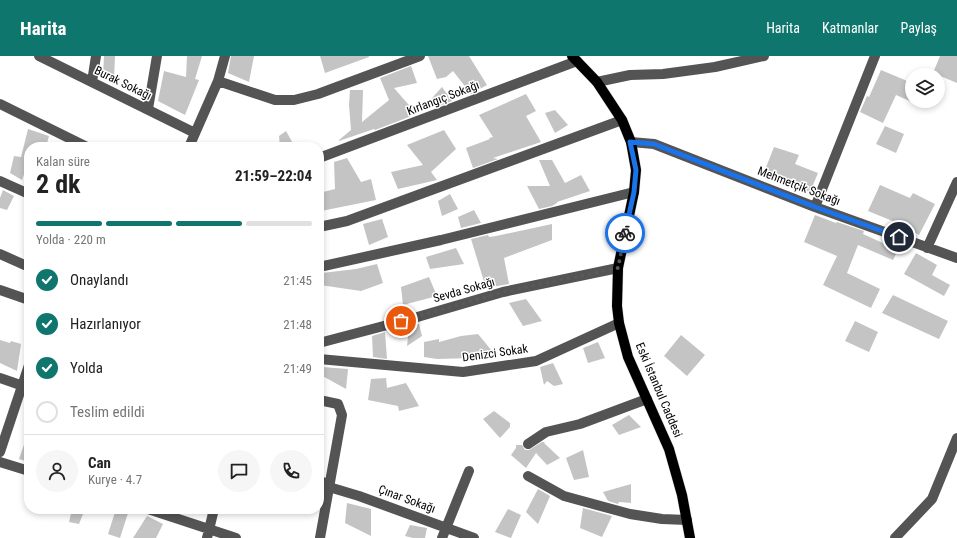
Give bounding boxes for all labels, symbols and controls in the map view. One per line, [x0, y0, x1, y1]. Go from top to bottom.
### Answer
text: Harita [20, 17, 66, 40]
text: Harita [766, 20, 800, 36]
text: Katmanlar [822, 20, 879, 36]
text: Paylaş [901, 20, 937, 36]
street label: Burak Sokağı [92, 63, 154, 103]
map controls [905, 68, 945, 108]
button: layers [905, 68, 945, 108]
street label: Kırlangıç Sokağı [405, 78, 481, 118]
text: Kalan süre [36, 154, 90, 169]
street label: Mehmetçik Sokağı [756, 164, 842, 208]
text: 21:59–22:04 [235, 167, 312, 185]
text: 2 dk [36, 169, 80, 199]
courier [605, 213, 645, 253]
pin [882, 220, 916, 254]
icon: bike [614, 222, 636, 244]
icon: home [888, 226, 910, 248]
text: Yolda · 220 m [36, 232, 106, 247]
icon: check [36, 269, 58, 291]
text: Onaylandı [70, 271, 128, 289]
text: 21:45 [283, 273, 312, 288]
street label: Sevda Sokağı [432, 275, 496, 305]
pin [384, 304, 418, 338]
icon: bag [390, 310, 412, 332]
icon: check [36, 313, 58, 335]
text: Hazırlanıyor [70, 315, 141, 333]
text: 21:48 [283, 317, 312, 332]
street label: Eski İstanbul Caddesi [633, 340, 686, 439]
street label: Denizci Sokak [461, 341, 529, 365]
icon: check [36, 357, 58, 379]
text: Yolda [70, 359, 103, 377]
text: 21:49 [283, 361, 312, 376]
text: Teslim edildi [70, 403, 145, 421]
button: person [36, 450, 78, 492]
button: chat [218, 450, 260, 492]
button: phone [270, 450, 312, 492]
text: Can [88, 454, 111, 472]
text: Kurye · 4.7 [88, 472, 142, 487]
street label: Çınar Sokağı [377, 482, 437, 516]

